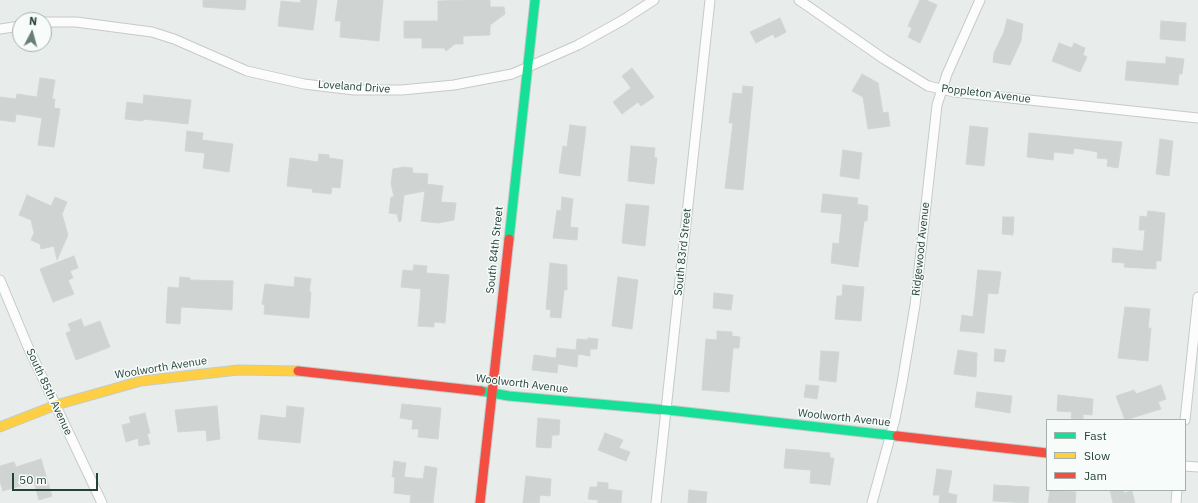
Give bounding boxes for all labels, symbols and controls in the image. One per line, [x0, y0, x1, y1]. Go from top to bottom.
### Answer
north arrow [12, 12, 52, 52]
text: N [28, 14, 38, 28]
street label: Loveland Drive [317, 78, 391, 96]
street label: Poppleton Avenue [941, 82, 1031, 106]
street label: Ridgewood Avenue [910, 201, 932, 297]
street label: South 84th Street [484, 206, 506, 294]
street label: South 83rd Street [672, 208, 694, 296]
street label: South 85th Avenue [23, 347, 75, 437]
street label: Woolworth Avenue [114, 354, 208, 382]
street label: Woolworth Avenue [475, 372, 569, 396]
street label: Woolworth Avenue [797, 407, 891, 429]
legend [1046, 419, 1186, 491]
text: Fast [1084, 428, 1107, 443]
text: Slow [1084, 448, 1110, 463]
scale bar [14, 465, 100, 491]
text: Jam [1084, 468, 1107, 483]
text: 50 m [19, 472, 47, 487]

